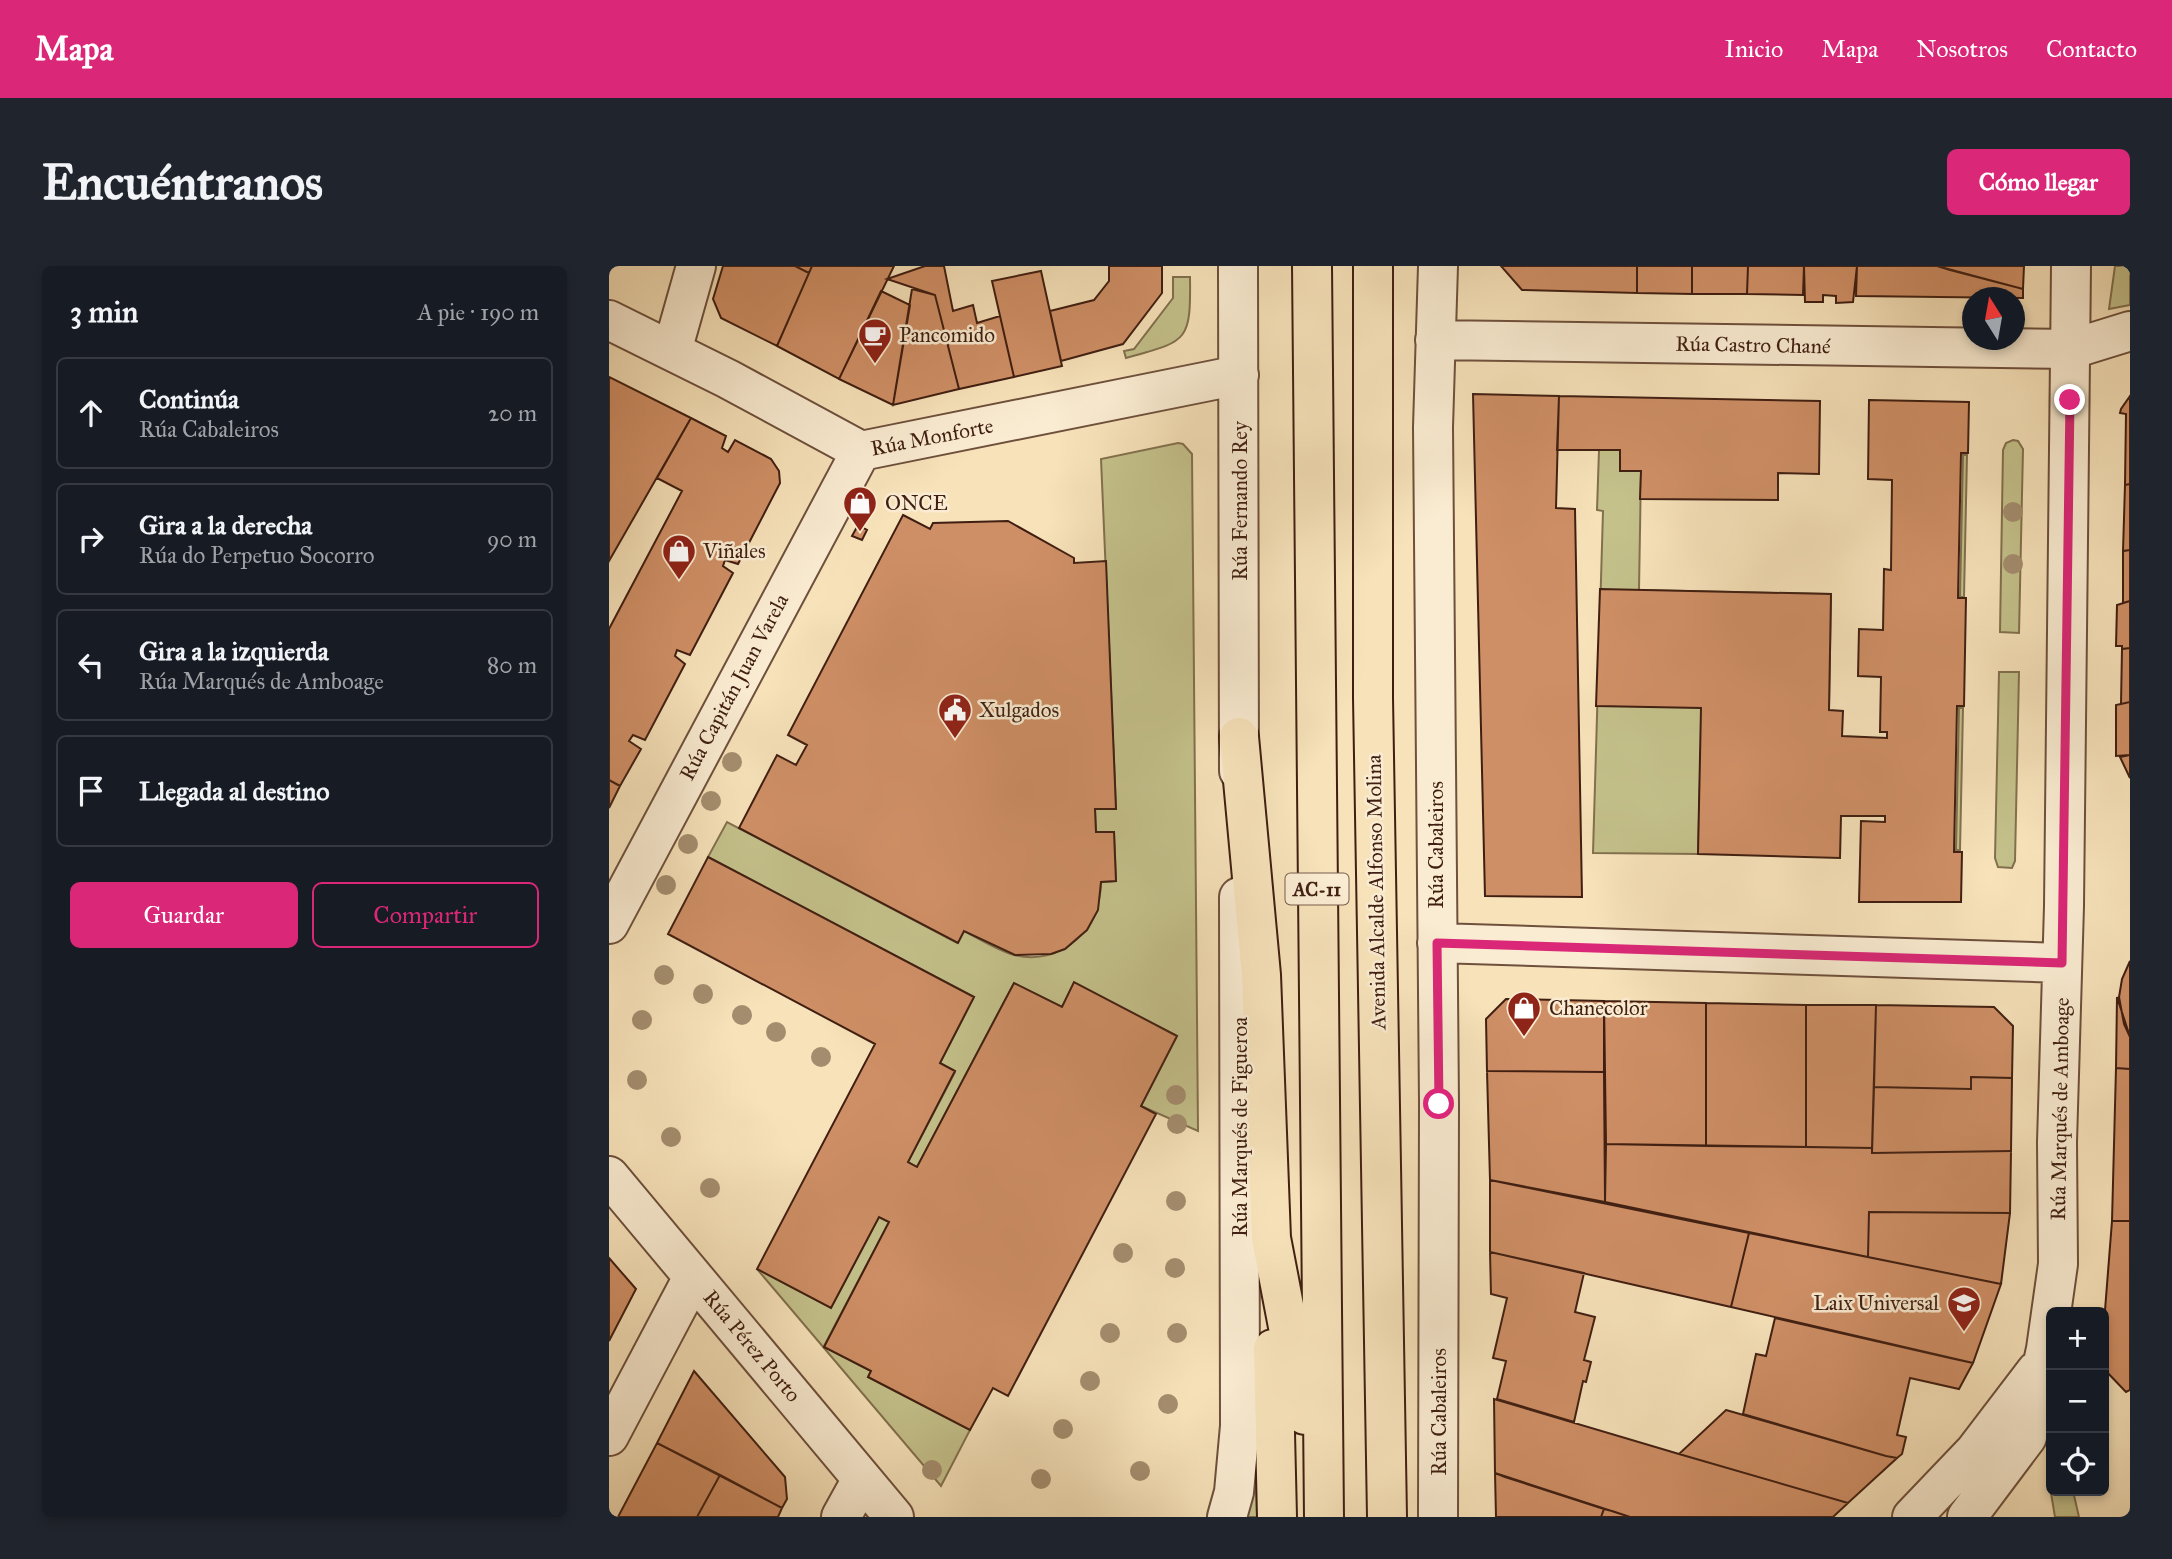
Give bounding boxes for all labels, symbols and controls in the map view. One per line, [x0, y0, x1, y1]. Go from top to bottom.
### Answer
text: Mapa [35, 29, 113, 69]
text: Inicio [1725, 34, 1783, 64]
text: Mapa [1821, 34, 1878, 64]
text: Nosotros [1916, 34, 2008, 64]
text: Contacto [2046, 34, 2137, 64]
button: Cómo llegar [1947, 149, 2130, 215]
text: Encuéntranos [42, 153, 323, 212]
north arrow [1962, 287, 2025, 350]
text: 3 min [70, 294, 138, 330]
text: A pie · 190 m [417, 298, 539, 326]
cafe icon: Pancomido [856, 316, 894, 365]
place label: Pancomido [899, 322, 995, 348]
street label: Rúa Castro Chané [1675, 331, 1831, 359]
text: Continúa [139, 383, 239, 415]
route end [2054, 384, 2085, 415]
icon: ahead [72, 394, 110, 432]
text: 20 m [488, 399, 537, 427]
street label: Rúa Monforte [869, 412, 996, 462]
text: Rúa Cabaleiros [139, 415, 279, 443]
street label: Rúa Fernando Rey [1227, 420, 1253, 581]
shop icon: ONCE [841, 484, 879, 533]
place label: ONCE [885, 490, 948, 516]
text: Gira a la derecha [139, 509, 312, 541]
icon: right [72, 520, 110, 558]
text: 90 m [487, 525, 537, 553]
shop icon: Viñales [660, 532, 698, 581]
place label: Viñales [702, 538, 766, 564]
text: Rúa do Perpetuo Socorro [139, 541, 374, 569]
street label: Rúa Capitán Juan Varela [674, 589, 794, 785]
text: Gira a la izquierda [139, 635, 329, 667]
icon: left [72, 646, 110, 684]
text: 80 m [487, 651, 537, 679]
text: Rúa Marqués de Amboage [139, 667, 384, 695]
public building icon: Xulgados [936, 691, 974, 740]
place label: Xulgados [979, 697, 1059, 723]
street label: Avenida Alcalde Alfonso Molina [1361, 754, 1391, 1031]
icon: arrive [72, 772, 110, 810]
text: Llegada al destino [139, 775, 330, 807]
street label: Rúa Cabaleiros [1423, 781, 1449, 909]
road number: AC-11 [1285, 874, 1349, 904]
button: Guardar [70, 882, 298, 948]
button: Compartir [312, 882, 539, 948]
shop icon: Chanecolor [1505, 989, 1543, 1038]
place label: Chanecolor [1549, 995, 1648, 1021]
street label: Rúa Marqués de Amboage [2045, 997, 2075, 1221]
street label: Rúa Marqués de Figueroa [1227, 1017, 1253, 1237]
route start [1423, 1088, 1454, 1119]
school or university icon: Laix Universal [1945, 1284, 1983, 1333]
street label: Rúa Pérez Porto [698, 1285, 807, 1408]
place label: Laix Universal [1813, 1290, 1939, 1316]
map controls [2046, 1307, 2109, 1496]
button: + [2046, 1307, 2109, 1370]
street label: Rúa Cabaleiros [1426, 1348, 1452, 1476]
button: − [2046, 1370, 2109, 1433]
button: locate [2046, 1433, 2109, 1496]

